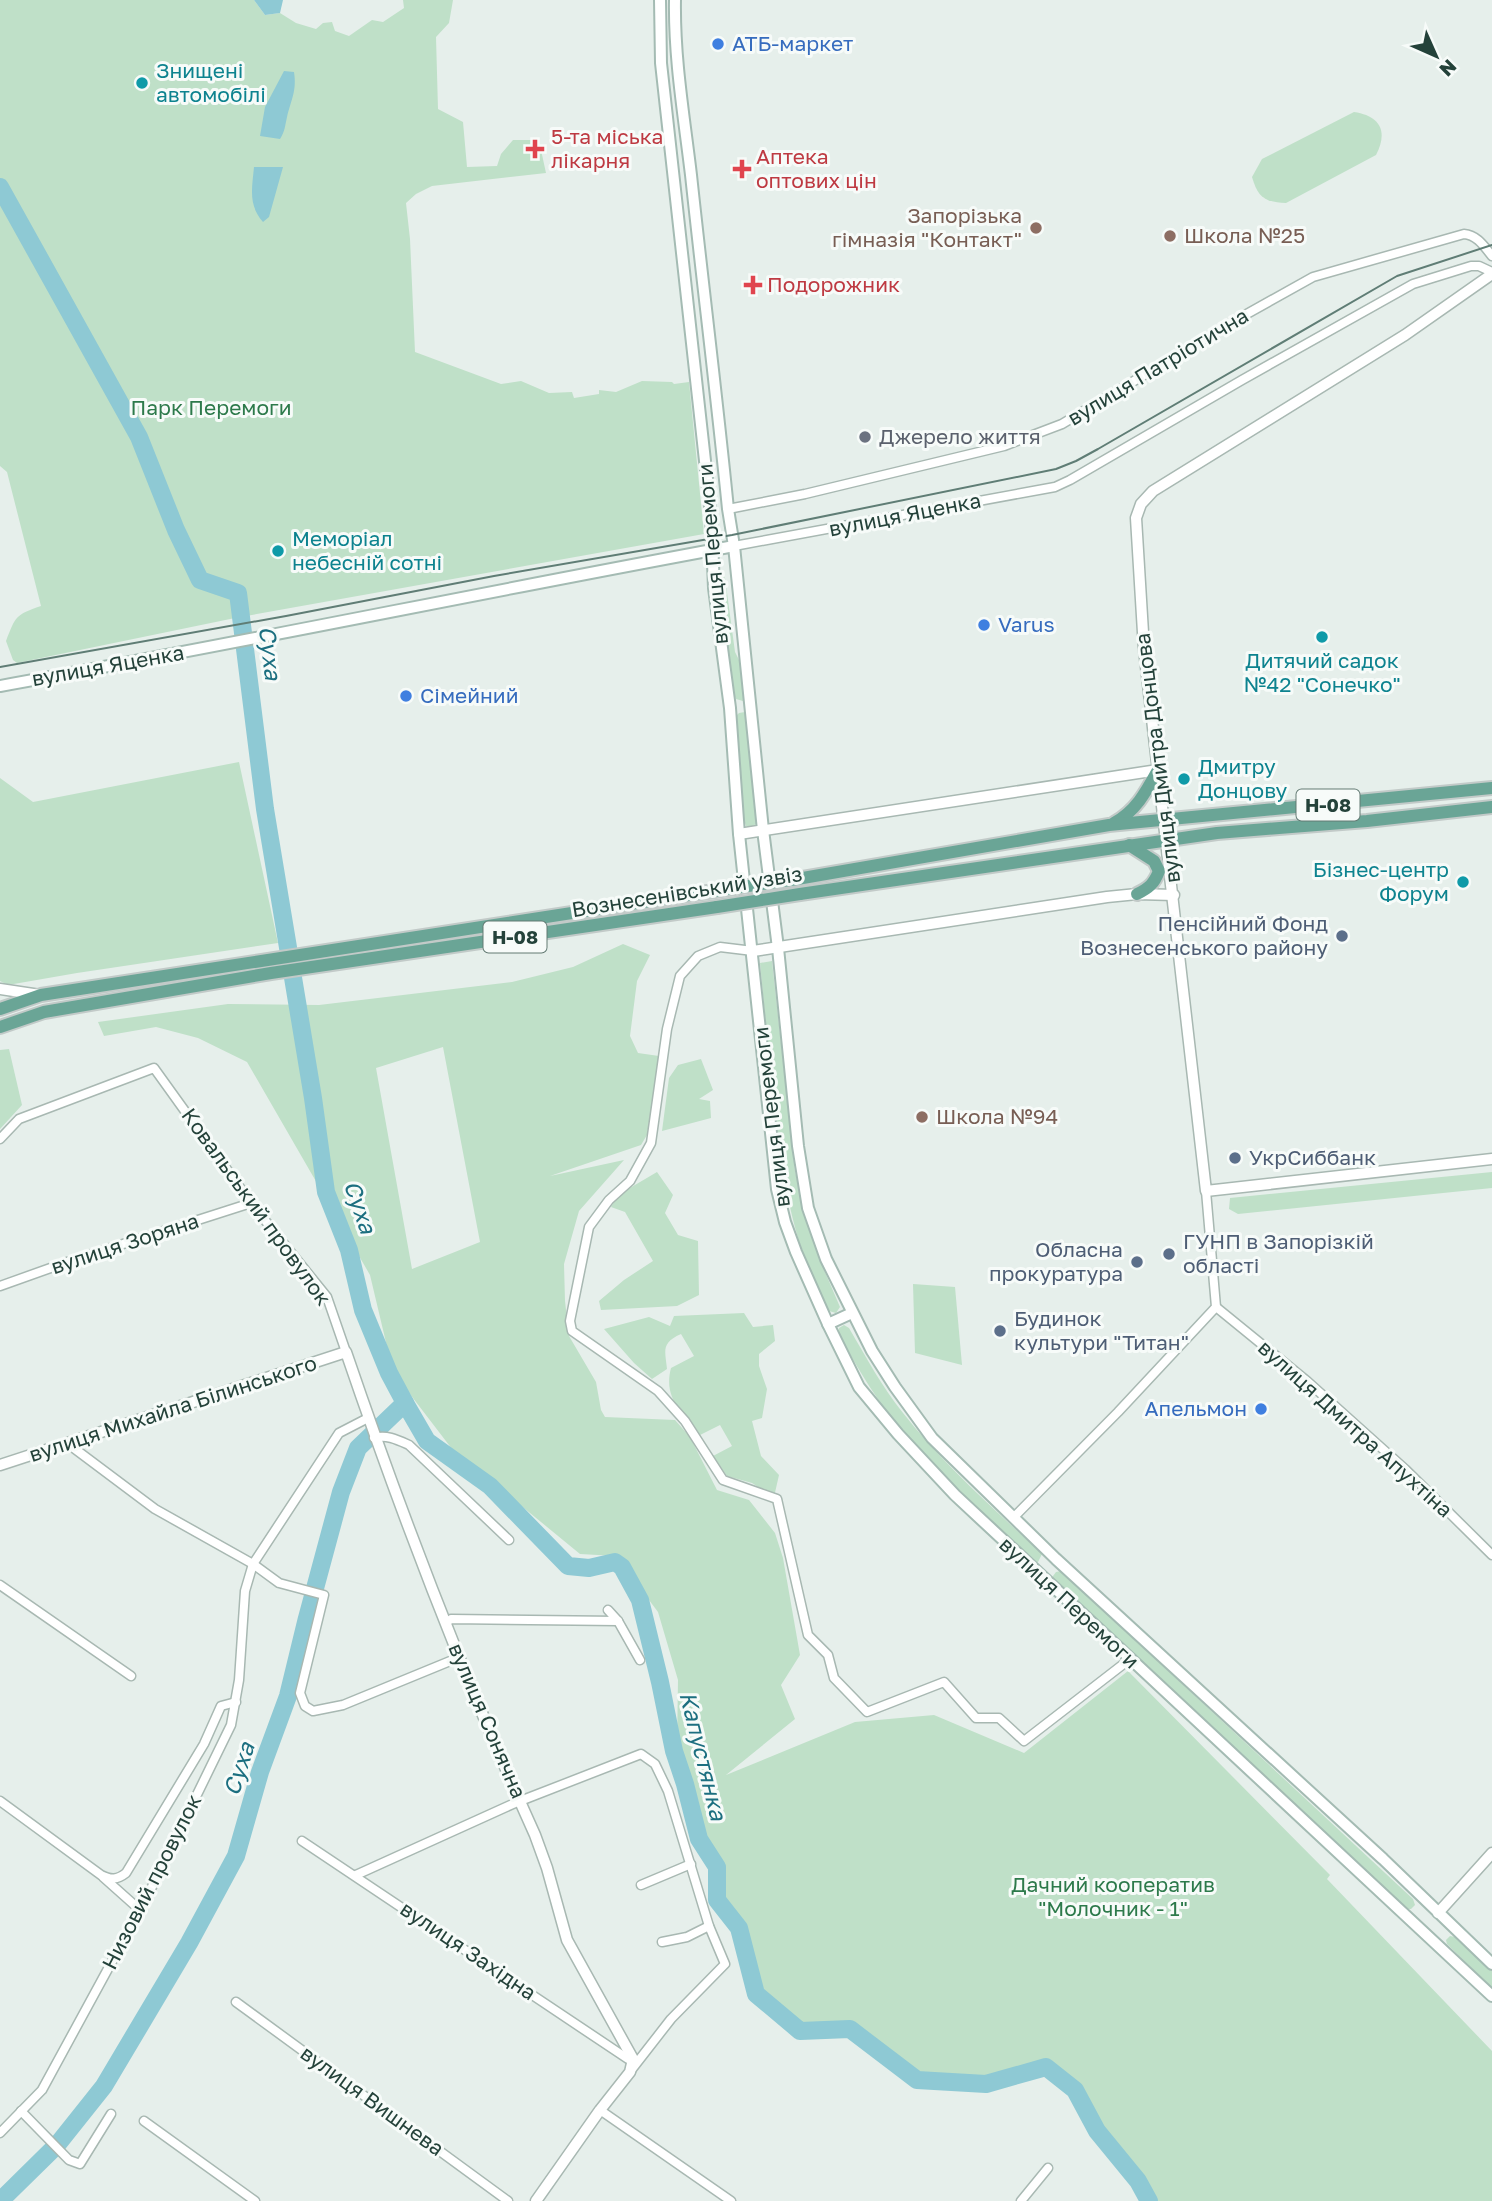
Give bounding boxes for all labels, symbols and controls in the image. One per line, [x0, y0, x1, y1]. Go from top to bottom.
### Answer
north arrow [1401, 21, 1471, 91]
place label: АТБ-маркет [732, 30, 853, 56]
marker: АТБ-маркет [710, 36, 726, 52]
text: N [1435, 55, 1462, 82]
place label: Знищені автомобілі [156, 57, 266, 107]
marker: Знищені автомобілі [134, 75, 150, 91]
place label: 5-та міська лікарня [551, 123, 663, 173]
marker: 5-та міська лікарня [525, 139, 545, 159]
place label: Аптека оптових цін [756, 143, 877, 193]
marker: Аптека оптових цін [734, 161, 750, 177]
place label: Запорізька гімназія "Контакт" [832, 202, 1022, 252]
marker: Запорізька гімназія "Контакт" [1028, 220, 1044, 236]
place label: Школа №25 [1184, 222, 1305, 248]
marker: Школа №25 [1162, 228, 1178, 244]
place label: Подорожник [767, 271, 900, 297]
marker: Подорожник [745, 277, 761, 293]
street label: вулиця Патріотична [1062, 302, 1253, 430]
park label: Парк Перемоги [130, 394, 292, 420]
place label: Джерело життя [879, 423, 1041, 449]
marker: Джерело життя [857, 429, 873, 445]
street label: вулиця Перемоги [691, 463, 733, 646]
street label: вулиця Яценка [827, 487, 983, 542]
place label: Меморіал небесній сотні [292, 525, 442, 575]
marker: Меморіал небесній сотні [270, 543, 286, 559]
place label: Varus [998, 611, 1055, 637]
marker: Varus [976, 617, 992, 633]
water label: Суха [254, 624, 288, 682]
marker: Дитячий садок №42 "Сонечко" [1314, 629, 1330, 645]
street label: вулиця Дмитра Донцова [1129, 632, 1185, 885]
street label: вулиця Яценка [30, 639, 186, 691]
place label: Дитячий садок №42 "Сонечко" [1243, 647, 1401, 697]
place label: Сімейний [420, 682, 518, 708]
marker: Сімейний [398, 688, 414, 704]
place label: Дмитру Донцову [1198, 753, 1288, 803]
marker: Дмитру Донцову [1176, 771, 1192, 787]
road number: Н-08 [1296, 790, 1360, 820]
place label: Бізнес-центр Форум [1313, 856, 1449, 906]
street label: Вознесенівський узвіз [570, 860, 804, 922]
marker: Бізнес-центр Форум [1455, 874, 1471, 890]
place label: Пенсійний Фонд Вознесенського району [1080, 910, 1328, 960]
road number: Н-08 [484, 922, 546, 953]
marker: Пенсійний Фонд Вознесенського району [1334, 928, 1350, 944]
street label: вулиця Перемоги [747, 1025, 795, 1209]
street label: Ковальський провулок [177, 1103, 337, 1310]
place label: Школа №94 [936, 1103, 1058, 1129]
marker: Школа №94 [914, 1109, 930, 1125]
place label: УкрСиббанк [1249, 1144, 1376, 1170]
marker: УкрСиббанк [1227, 1150, 1243, 1166]
water label: Суха [339, 1177, 383, 1238]
street label: вулиця Зоряна [47, 1207, 202, 1279]
place label: ГУНП в Запорізкій області [1183, 1228, 1374, 1278]
place label: Обласна прокуратура [989, 1236, 1123, 1286]
marker: ГУНП в Запорізкій області [1161, 1246, 1177, 1262]
marker: Обласна прокуратура [1129, 1254, 1145, 1270]
place label: Будинок культури "Титан" [1014, 1305, 1189, 1355]
marker: Будинок культури "Титан" [992, 1323, 1008, 1339]
street label: вулиця Дмитра Апухтіна [1253, 1334, 1458, 1522]
street label: вулиця Михайла Білинського [26, 1349, 320, 1467]
place label: Апельмон [1145, 1395, 1247, 1421]
marker: Апельмон [1253, 1401, 1269, 1417]
street label: вулиця Перемоги [994, 1531, 1145, 1674]
street label: вулиця Сонячна [443, 1639, 532, 1802]
water label: Капустянка [674, 1688, 734, 1824]
water label: Суха [216, 1738, 260, 1799]
street label: Низовий провулок [96, 1790, 207, 1973]
park label: Дачний кооператив "Молочник - 1" [1011, 1871, 1215, 1921]
street label: вулиця Західна [396, 1895, 541, 2005]
street label: вулиця Вишнева [296, 2039, 449, 2161]

